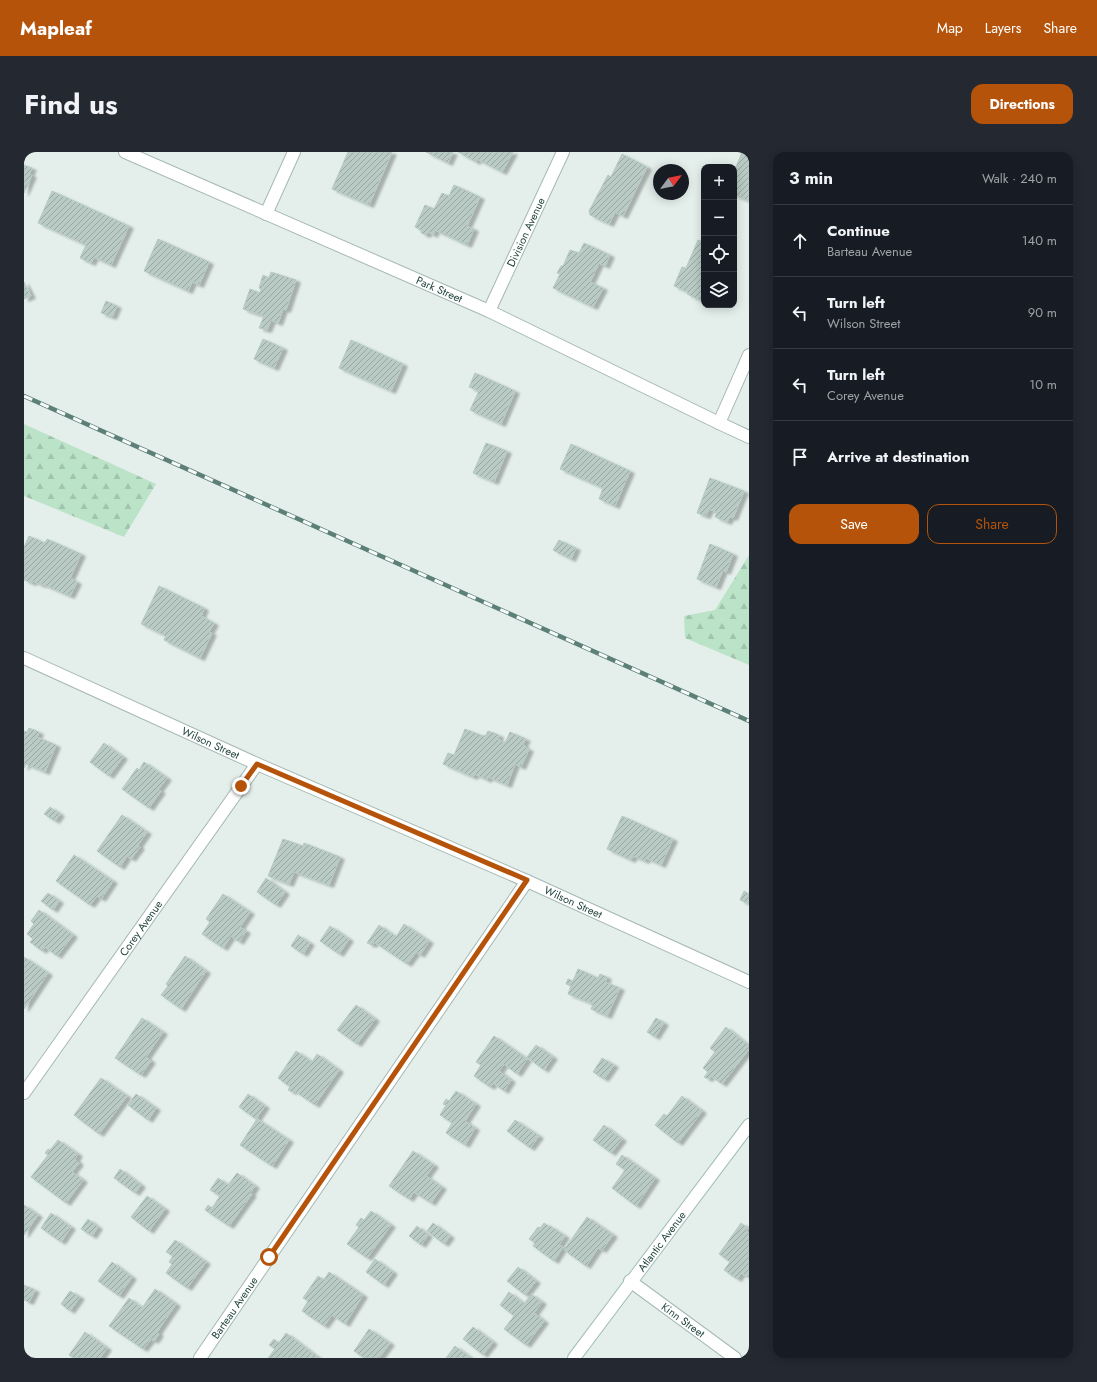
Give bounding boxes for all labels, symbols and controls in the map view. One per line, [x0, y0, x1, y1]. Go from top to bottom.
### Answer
text: Mapleaf [20, 15, 92, 42]
text: Map [937, 18, 963, 38]
text: Layers [985, 18, 1021, 38]
text: Share [1043, 18, 1077, 38]
text: Find us [24, 84, 118, 125]
button: Directions [971, 84, 1073, 124]
north arrow [653, 164, 689, 200]
map controls [701, 164, 737, 308]
button: + [701, 164, 737, 200]
text: 3 min [789, 166, 833, 190]
text: Walk · 240 m [982, 169, 1057, 188]
street label: Division Avenue [503, 195, 549, 269]
button: − [701, 200, 737, 236]
text: Continue [827, 220, 890, 242]
icon: ahead [789, 230, 811, 252]
text: 140 m [1022, 231, 1057, 250]
button: locate [701, 236, 737, 272]
text: Barteau Avenue [827, 242, 912, 261]
street label: Park Street [414, 272, 465, 307]
button: layers [701, 272, 737, 308]
text: Turn left [827, 292, 885, 314]
icon: left [789, 302, 811, 324]
text: 90 m [1028, 303, 1057, 322]
text: Wilson Street [827, 314, 900, 333]
text: Turn left [827, 364, 885, 386]
icon: left [789, 374, 811, 396]
text: 10 m [1029, 375, 1057, 394]
text: Corey Avenue [827, 386, 904, 405]
icon: arrive [789, 446, 811, 468]
text: Arrive at destination [827, 446, 969, 468]
button: Save [789, 504, 919, 544]
button: Share [927, 504, 1057, 544]
street label: Wilson Street [179, 723, 243, 763]
route end [232, 777, 250, 795]
street label: Wilson Street [542, 882, 605, 922]
street label: Corey Avenue [115, 897, 166, 959]
street label: Atlantic Avenue [634, 1207, 690, 1275]
route start [260, 1248, 278, 1266]
street label: Barteau Avenue [207, 1273, 262, 1342]
street label: Kinn Street [658, 1299, 708, 1342]

